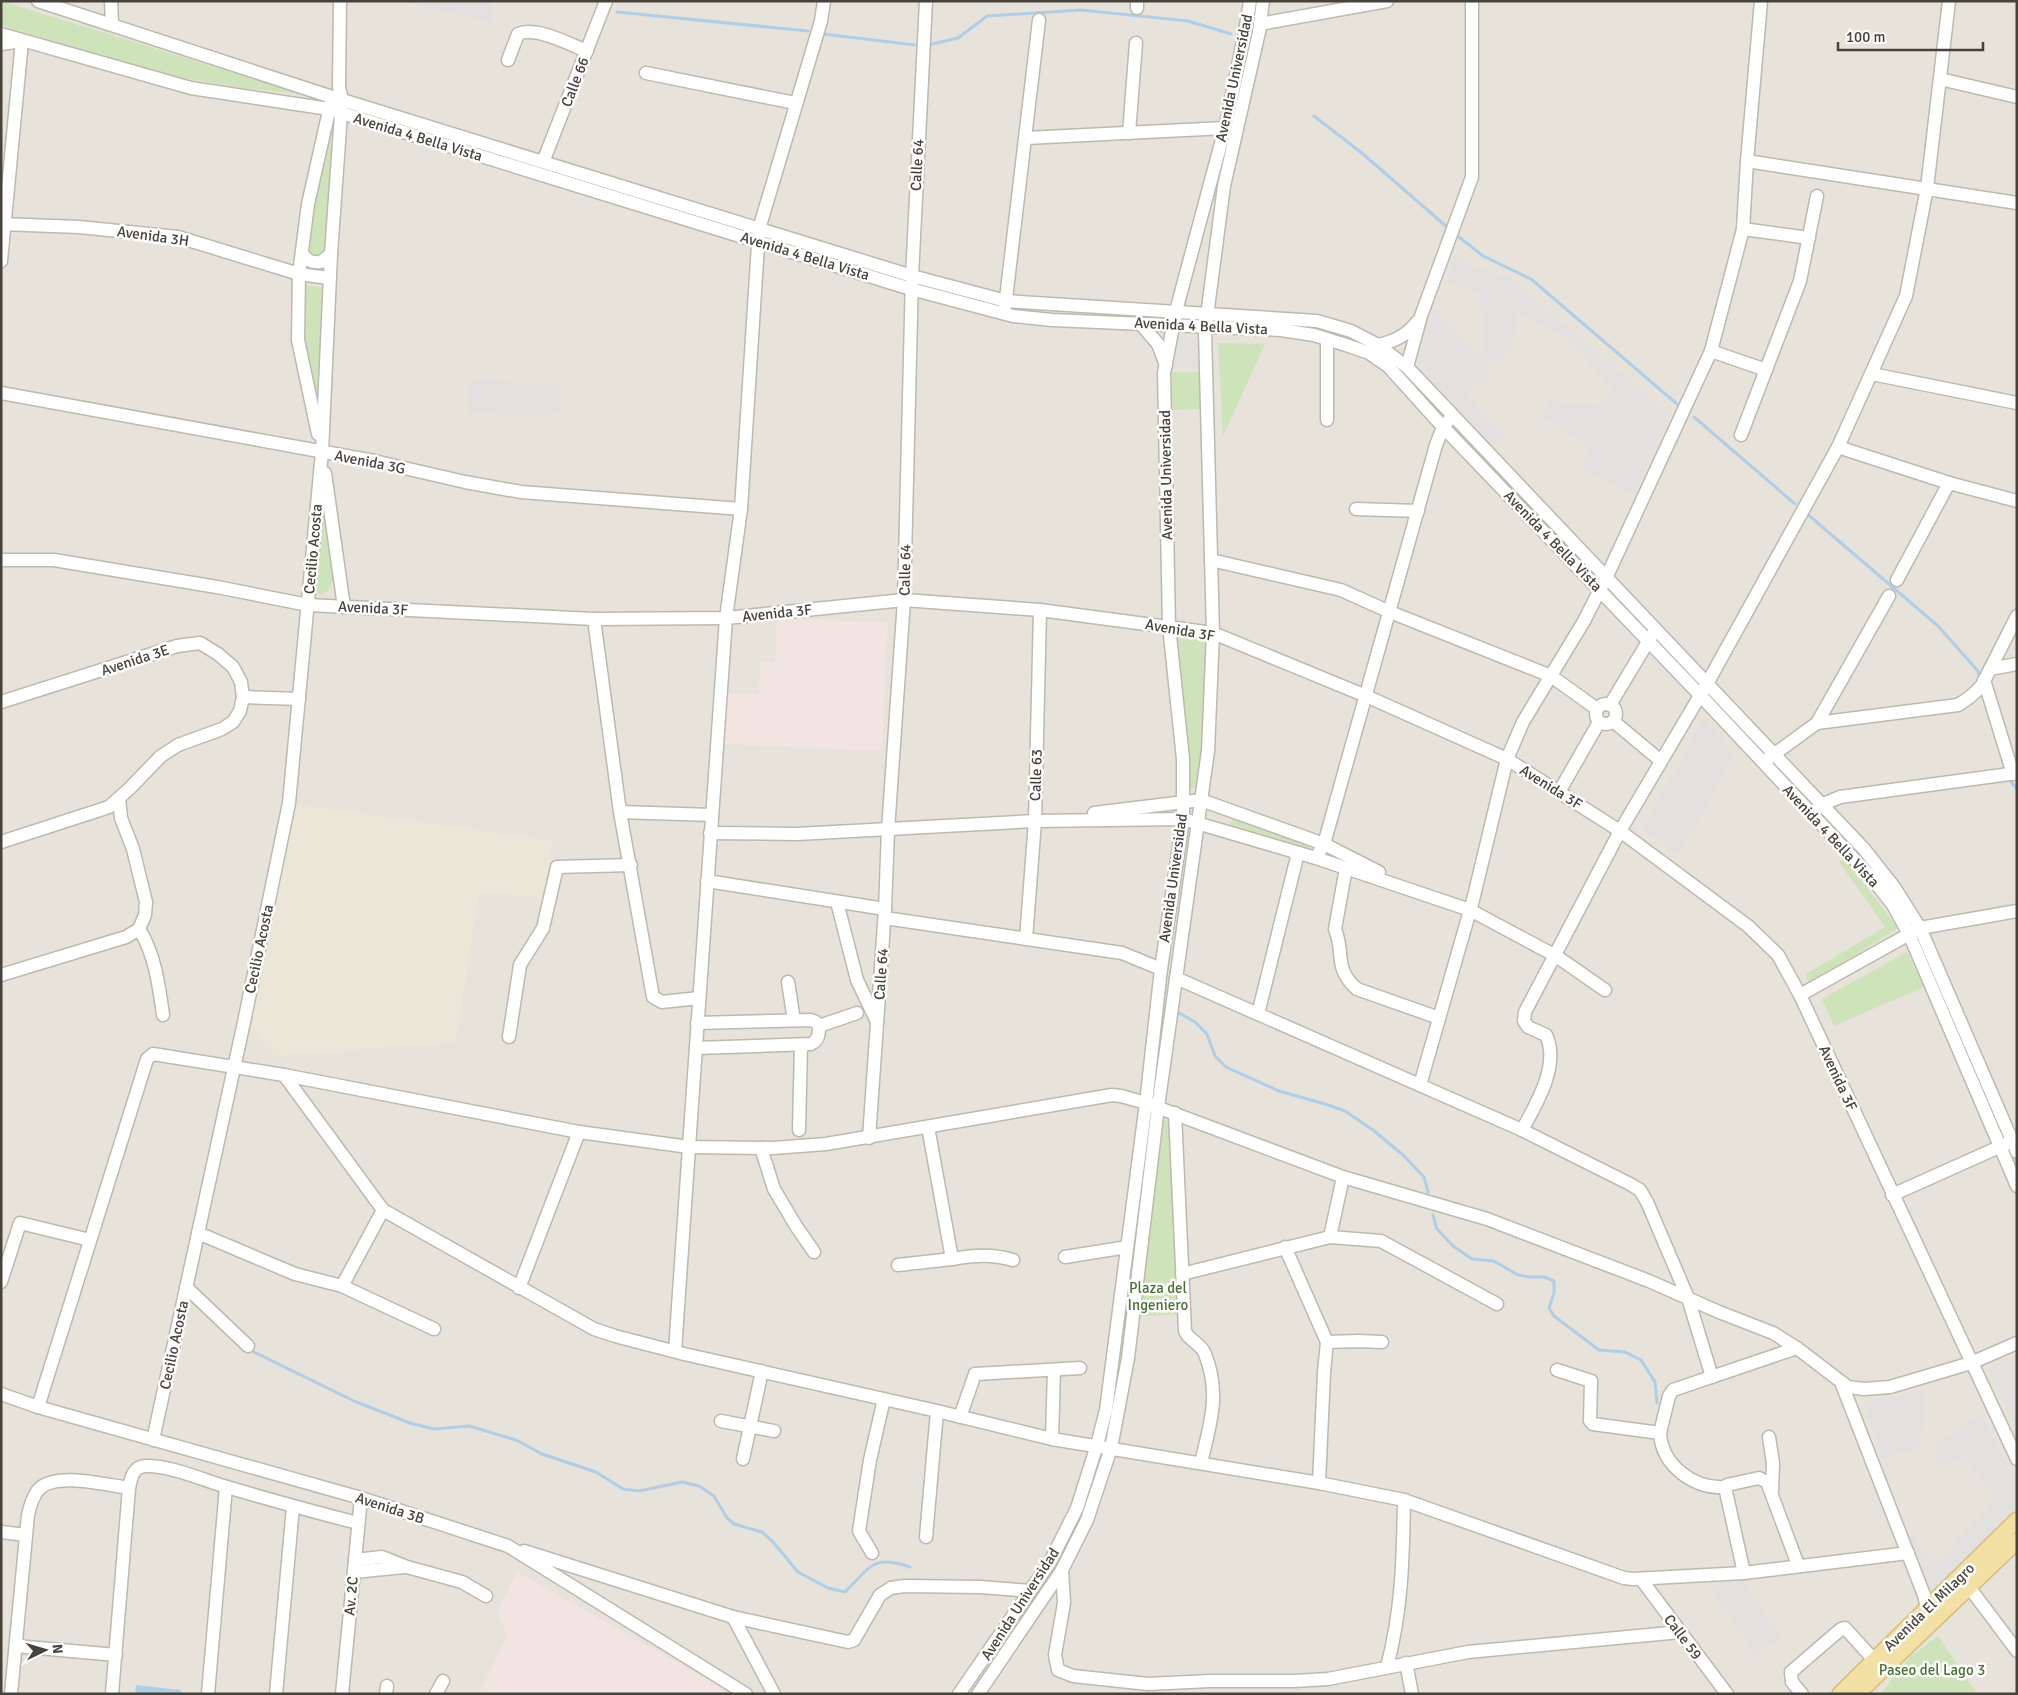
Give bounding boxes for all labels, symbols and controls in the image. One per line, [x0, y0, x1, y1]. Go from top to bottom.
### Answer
street label: Avenida Universidad [1212, 12, 1256, 143]
scale bar [1838, 20, 1983, 52]
text: 100 m [1846, 28, 1886, 46]
street label: Calle 66 [557, 54, 593, 110]
street label: Avenida 4 Bella Vista [351, 109, 485, 165]
street label: Calle 64 [907, 139, 927, 191]
street label: Avenida 3H [116, 222, 190, 250]
street label: Avenida 4 Bella Vista [738, 228, 872, 284]
street label: Avenida 4 Bella Vista [1134, 314, 1268, 338]
street label: Avenida Universidad [1156, 410, 1176, 540]
street label: Avenida 3G [333, 446, 407, 478]
street label: Avenida 4 Bella Vista [1500, 487, 1606, 595]
street label: Cecilio Acosta [300, 503, 326, 595]
street label: Calle 64 [896, 544, 914, 596]
street label: Avenida 3F [338, 597, 409, 619]
street label: Avenida 3F [741, 600, 813, 626]
street label: Avenida 3F [1144, 615, 1216, 645]
street label: Avenida 3E [99, 641, 171, 679]
street label: Calle 63 [1026, 749, 1046, 801]
street label: Avenida 3F [1517, 761, 1586, 813]
street label: Avenida 4 Bella Vista [1779, 781, 1883, 891]
street label: Avenida Universidad [1155, 812, 1191, 944]
street label: Cecilio Acosta [241, 903, 277, 995]
street label: Calle 64 [870, 947, 892, 1001]
street label: Avenida 3F [1815, 1042, 1861, 1114]
park label: Plaza del Ingeniero [1128, 1279, 1189, 1314]
street label: Cecilio Acosta [156, 1299, 192, 1391]
street label: Avenida 3B [353, 1488, 427, 1528]
street label: Avenida Universidad [977, 1545, 1063, 1663]
street label: Avenida El Milagro [1880, 1559, 1978, 1655]
street label: Av. 2C [340, 1576, 362, 1616]
street label: Calle 59 [1660, 1611, 1706, 1663]
north arrow [20, 1625, 70, 1675]
text: N [49, 1643, 66, 1655]
park label: Paseo del Lago 3 [1879, 1661, 1985, 1679]

